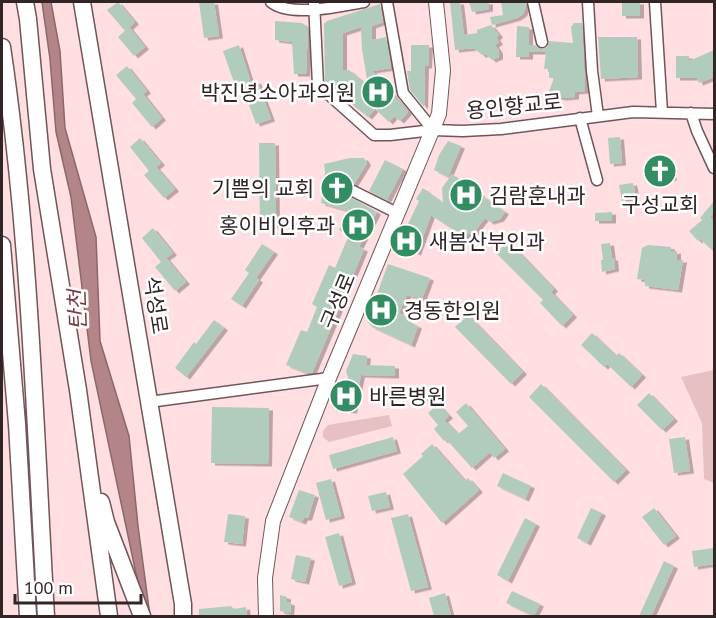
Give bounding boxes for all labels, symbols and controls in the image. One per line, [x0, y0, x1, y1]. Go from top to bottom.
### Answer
hospital icon: 박진녕소아과의원 [360, 74, 396, 110]
place label: 박진녕소아과의원 [200, 79, 355, 106]
street label: 용인향교로 [465, 88, 563, 124]
church icon: 구성교회 [642, 153, 678, 189]
church icon: 기쁨의 교회 [319, 170, 355, 206]
place label: 기쁨의 교회 [212, 175, 314, 202]
hospital icon: 김람훈내과 [448, 177, 484, 213]
place label: 김람훈내과 [489, 182, 586, 209]
place label: 구성교회 [621, 191, 699, 218]
hospital icon: 홍이비인후과 [340, 207, 376, 243]
place label: 홍이비인후과 [219, 212, 335, 239]
hospital icon: 새봄산부인과 [388, 223, 424, 259]
place label: 새봄산부인과 [429, 228, 545, 255]
street label: 구성로 [315, 269, 361, 333]
street label: 석성로 [138, 274, 174, 336]
water label: 탄천 [62, 287, 92, 331]
hospital icon: 경동한의원 [363, 292, 399, 328]
place label: 경동한의원 [404, 297, 501, 324]
hospital icon: 바른병원 [328, 378, 364, 414]
place label: 바른병원 [369, 383, 446, 410]
scale bar [15, 567, 141, 605]
text: 100 m [24, 576, 73, 599]

